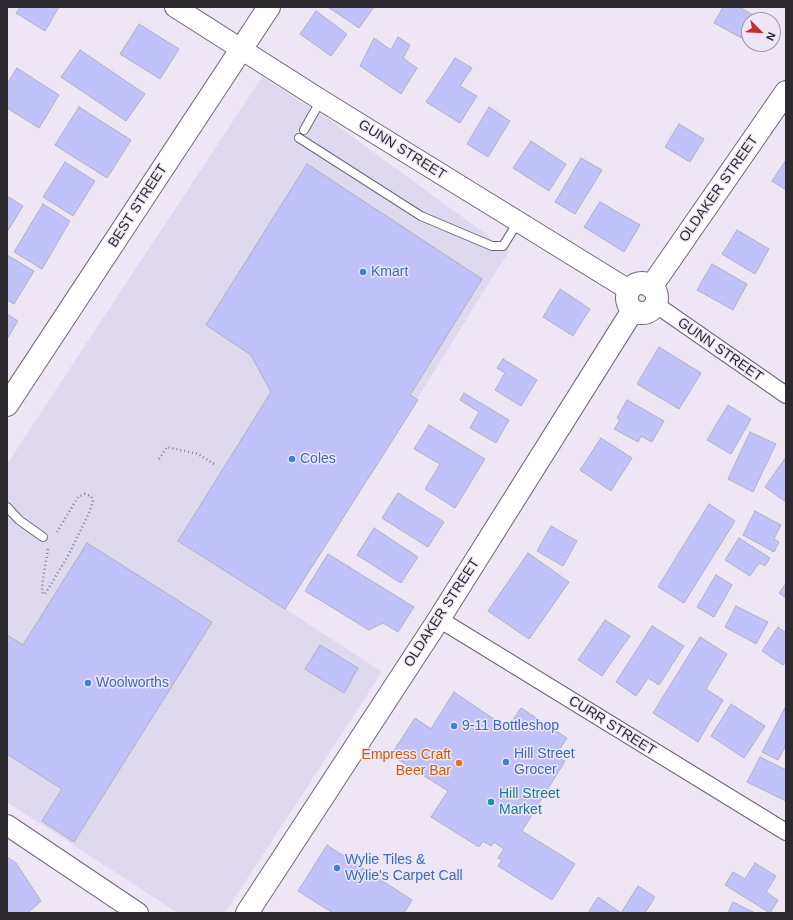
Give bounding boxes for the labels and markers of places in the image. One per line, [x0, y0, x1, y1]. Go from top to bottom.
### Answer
place label: Kmart [371, 264, 408, 280]
marker: Kmart [358, 267, 368, 277]
place label: Coles [300, 451, 336, 467]
marker: Coles [287, 454, 297, 464]
place label: Woolworths [96, 675, 169, 691]
marker: Woolworths [83, 678, 93, 688]
place label: 9-11 Bottleshop [462, 718, 559, 734]
marker: 9-11 Bottleshop [449, 721, 459, 731]
place label: Hill Street Grocer [514, 746, 575, 778]
place label: Empress Craft Beer Bar [362, 747, 451, 780]
marker: Hill Street Grocer [501, 757, 511, 767]
marker: Empress Craft Beer Bar [454, 758, 464, 768]
place label: Hill Street Market [499, 786, 560, 818]
marker: Hill Street Market [486, 797, 496, 807]
place label: Wylie Tiles & Wylie's Carpet Call [345, 852, 463, 884]
marker: Wylie Tiles & Wylie's Carpet Call [332, 863, 342, 873]

